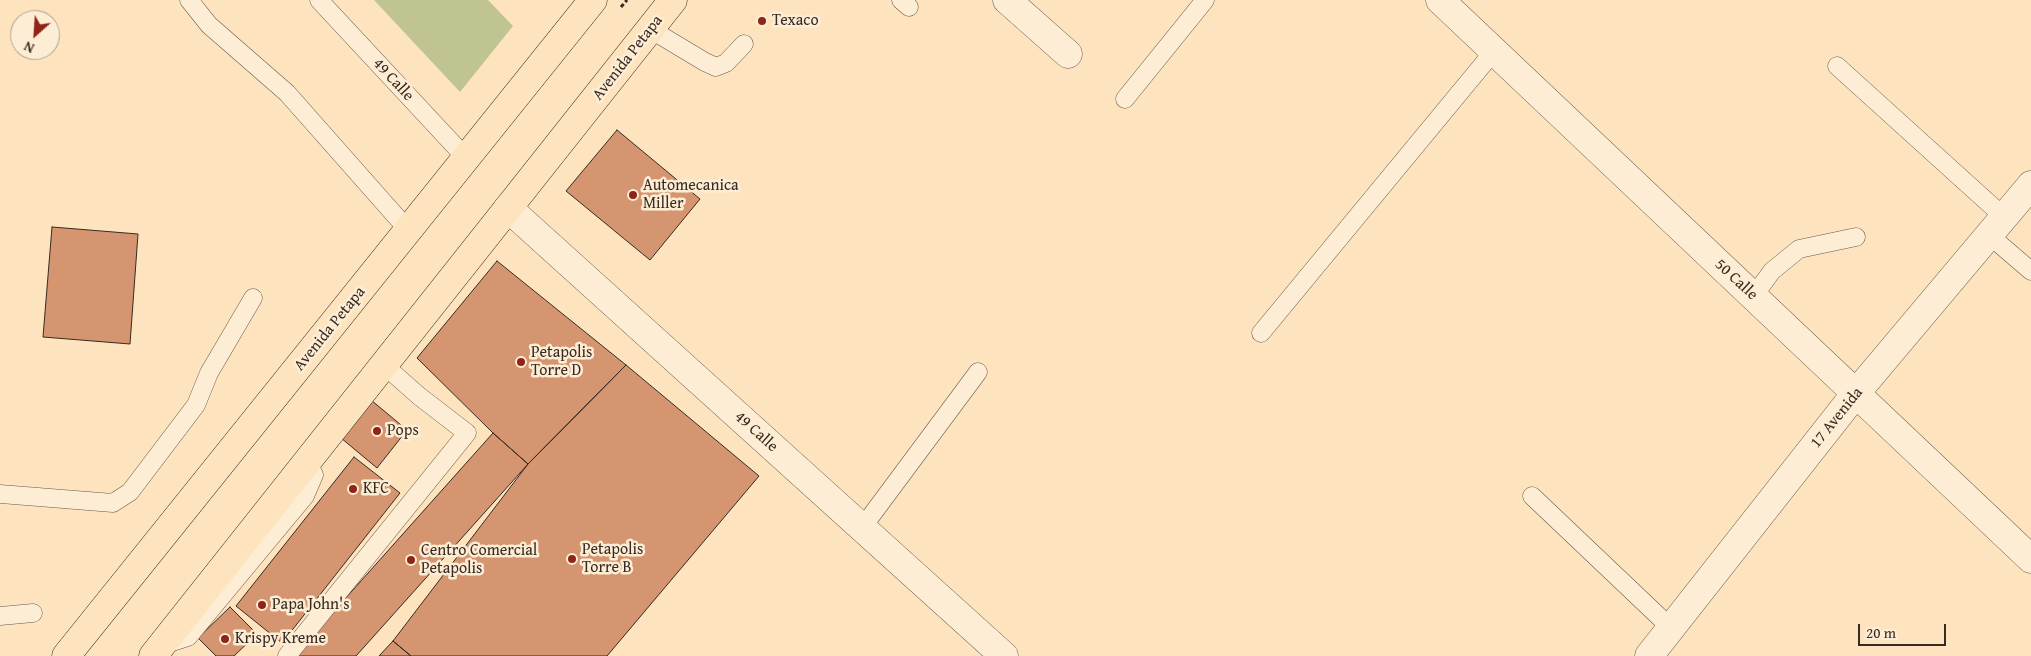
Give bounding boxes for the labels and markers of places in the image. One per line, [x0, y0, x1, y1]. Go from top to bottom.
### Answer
place label: Texaco [772, 11, 819, 31]
marker: Texaco [756, 15, 768, 27]
place label: Automecanica Miller [643, 176, 739, 214]
marker: Automecanica Miller [627, 189, 639, 201]
place label: Petapolis Torre D [531, 343, 592, 381]
marker: Petapolis Torre D [515, 356, 527, 368]
place label: Pops [387, 421, 419, 441]
marker: Pops [371, 425, 383, 437]
place label: KFC [363, 479, 389, 499]
marker: KFC [347, 483, 359, 495]
place label: Petapolis Torre B [582, 540, 643, 578]
place label: Centro Comercial Petapolis [421, 541, 537, 579]
marker: Petapolis Torre B [566, 553, 578, 565]
marker: Centro Comercial Petapolis [405, 554, 417, 566]
place label: Papa John's [272, 595, 350, 615]
marker: Papa John's [256, 599, 268, 611]
place label: Krispy Kreme [235, 629, 326, 649]
marker: Krispy Kreme [219, 633, 231, 645]

